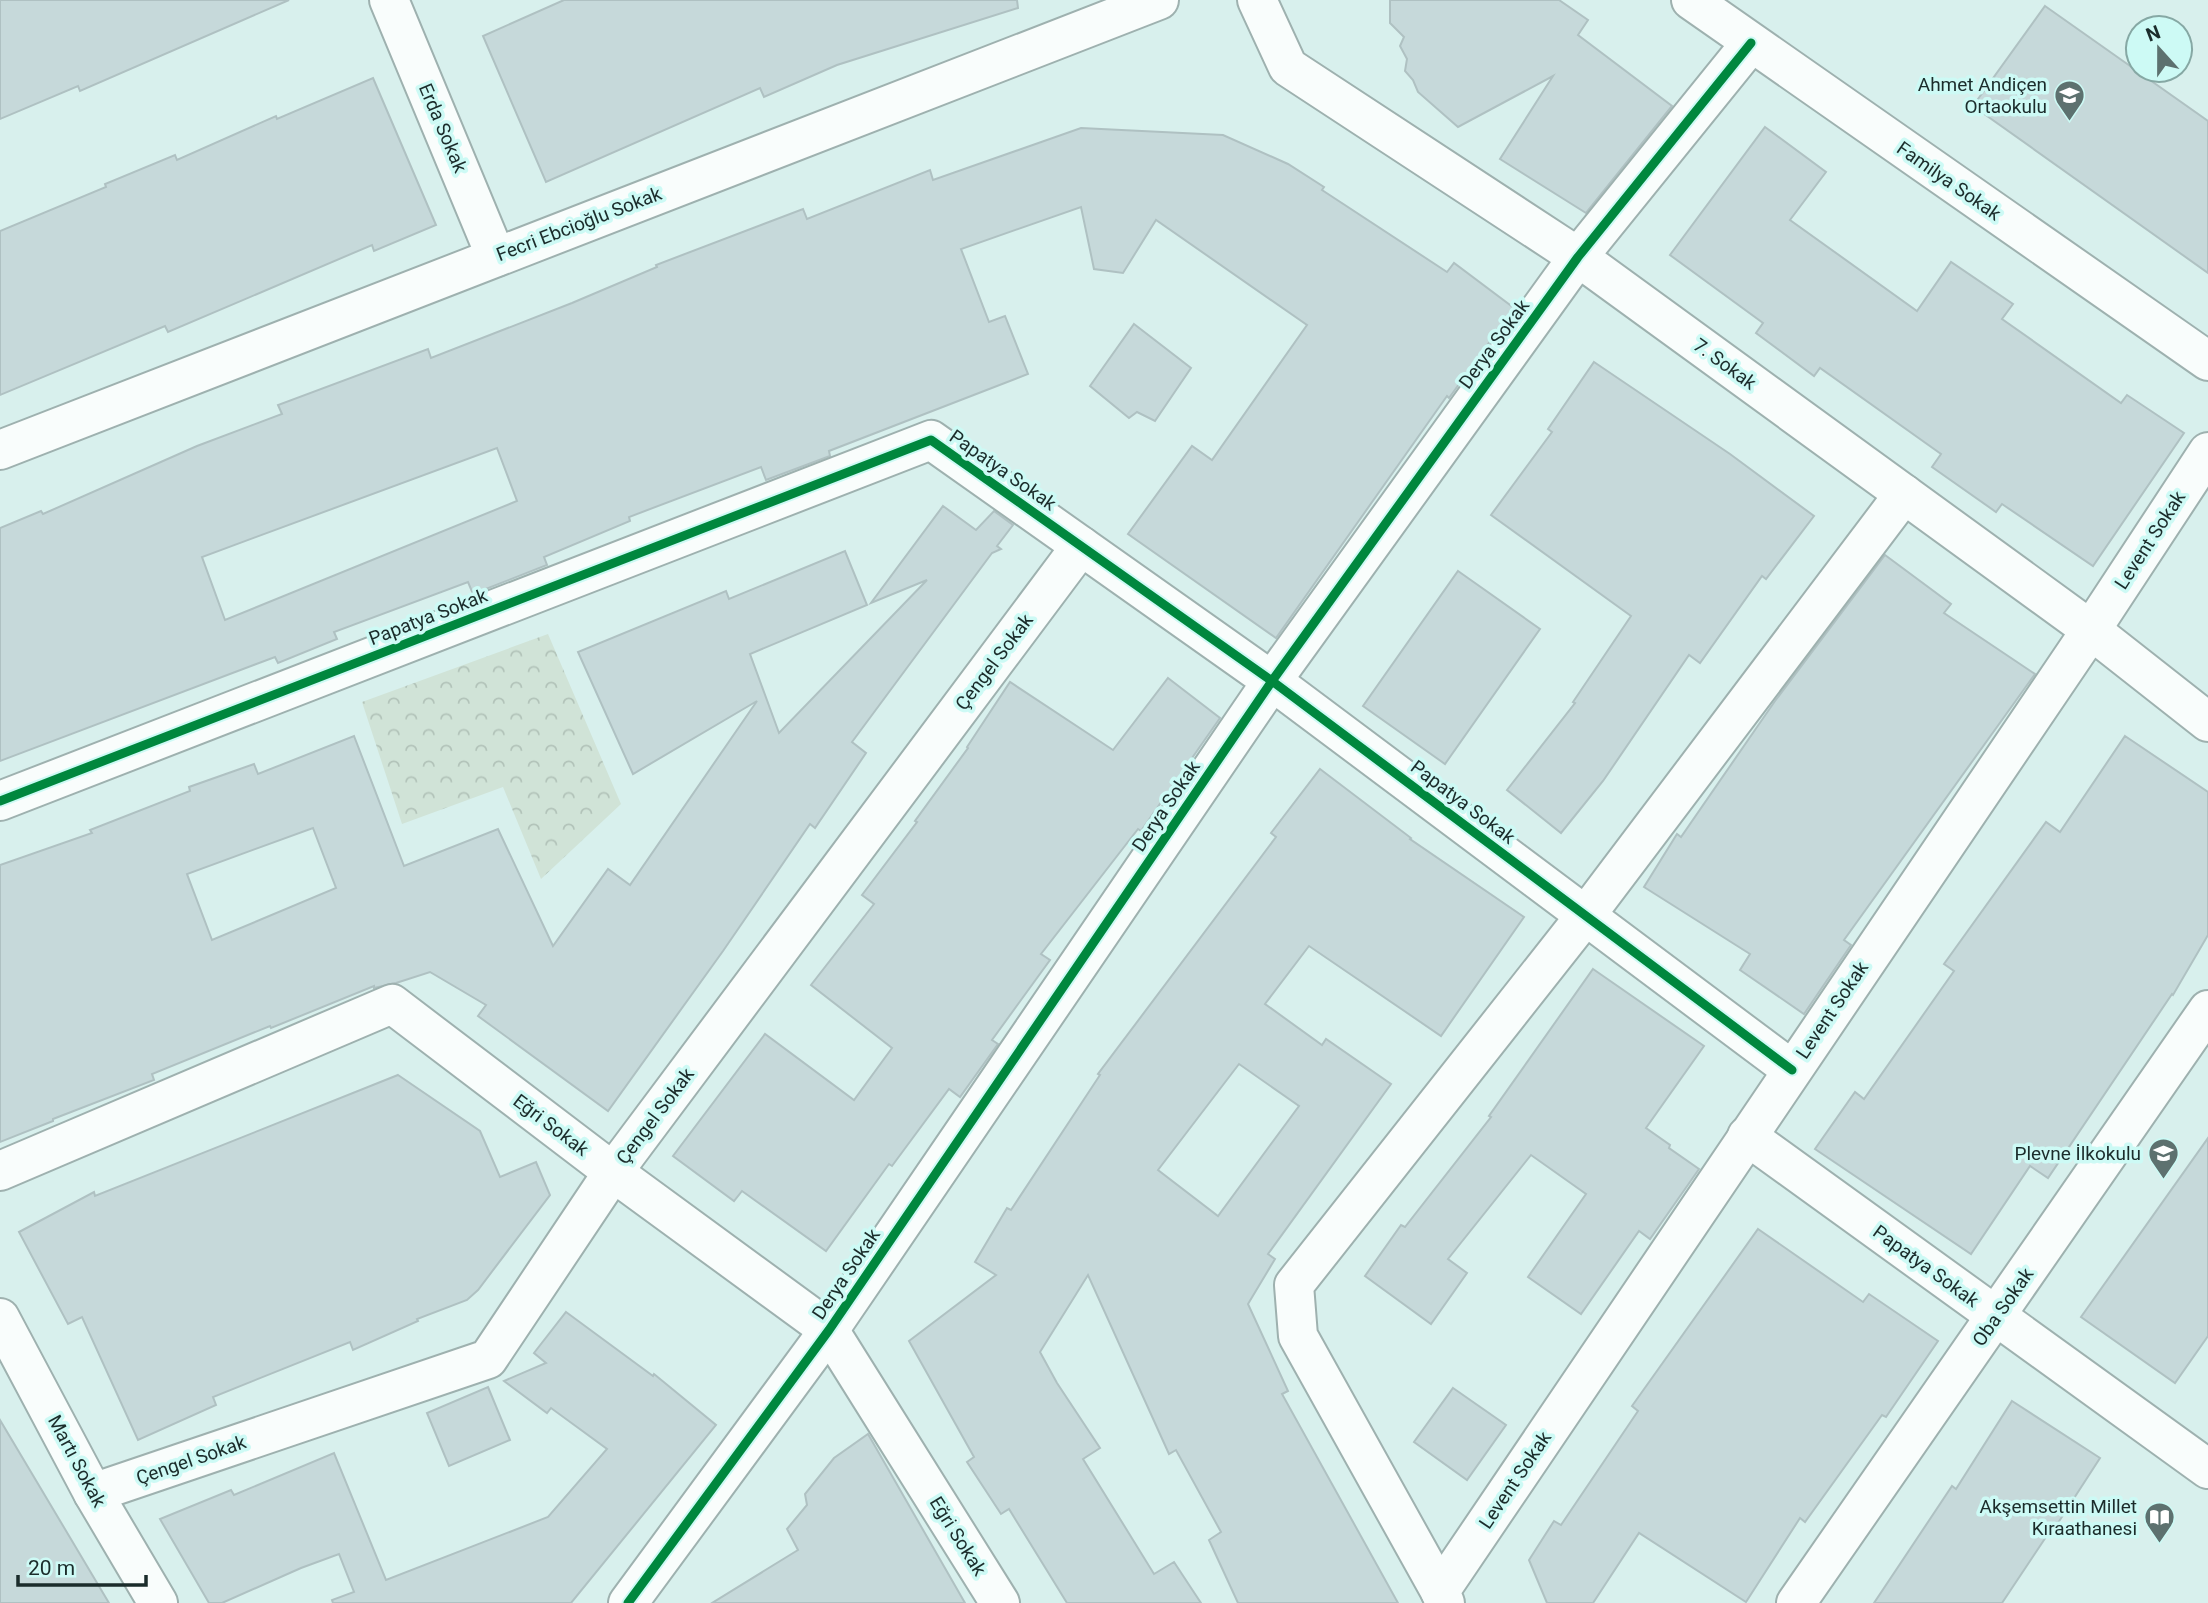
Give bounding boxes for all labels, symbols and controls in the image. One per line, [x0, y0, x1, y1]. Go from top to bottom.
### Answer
north arrow [2124, 14, 2194, 84]
text: N [2143, 20, 2163, 47]
place label: Ahmet Andiçen Ortaokulu [1918, 73, 2047, 118]
school or university icon: Ahmet Andiçen Ortaokulu [2053, 78, 2087, 122]
street label: Erda Sokak [414, 80, 472, 176]
street label: Familya Sokak [1892, 137, 2006, 226]
street label: Fecri Ebcioğlu Sokak [493, 182, 665, 266]
street label: Derya Sokak [1454, 295, 1534, 393]
street label: 7. Sokak [1689, 333, 1761, 395]
street label: Papatya Sokak [945, 425, 1061, 515]
street label: Levent Sokak [2110, 486, 2190, 593]
street label: Papatya Sokak [366, 584, 491, 650]
street label: Çengel Sokak [950, 609, 1038, 715]
street label: Papatya Sokak [1406, 755, 1520, 849]
street label: Derya Sokak [1127, 756, 1205, 856]
street label: Levent Sokak [1791, 957, 1873, 1063]
street label: Çengel Sokak [611, 1063, 699, 1169]
street label: Eğri Sokak [509, 1089, 594, 1161]
school or university icon: Plevne İlkokulu [2147, 1136, 2181, 1180]
place label: Plevne İlkokulu [2015, 1142, 2141, 1165]
street label: Papatya Sokak [1869, 1220, 1984, 1312]
street label: Derya Sokak [807, 1224, 885, 1324]
street label: Oba Sokak [1968, 1263, 2039, 1351]
street label: Martı Sokak [43, 1411, 111, 1511]
street label: Levent Sokak [1474, 1427, 1556, 1533]
street label: Çengel Sokak [133, 1430, 249, 1490]
street label: Eğri Sokak [925, 1492, 991, 1580]
place label: Akşemsettin Millet Kıraathanesi [1980, 1495, 2137, 1540]
library icon: Akşemsettin Millet Kıraathanesi [2143, 1500, 2177, 1544]
scale bar [18, 1544, 145, 1588]
text: 20 m [28, 1556, 75, 1580]

